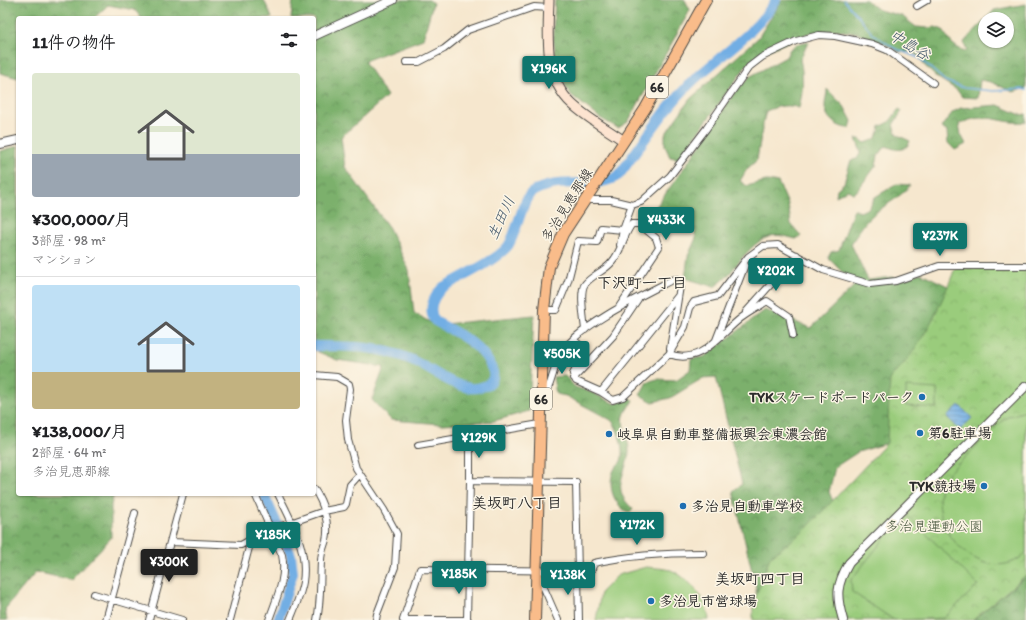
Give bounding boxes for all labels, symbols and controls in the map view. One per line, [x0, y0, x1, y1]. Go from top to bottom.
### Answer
map controls [978, 12, 1014, 48]
button: layers [978, 12, 1014, 48]
water label: 中島谷 [886, 26, 935, 65]
icon: filters [278, 29, 300, 51]
text: 11件の物件 [32, 32, 116, 52]
pin: ¥196K [521, 56, 577, 90]
text: ¥196K [531, 61, 567, 76]
road number: 66 [646, 76, 668, 98]
icon: home [130, 99, 202, 171]
street label: 多治見恵那線 [538, 165, 596, 245]
water label: 生田川 [483, 194, 519, 242]
pin: ¥433K [638, 207, 694, 241]
text: ¥300,000/月 [32, 209, 131, 229]
text: ¥433K [647, 212, 685, 227]
pin: ¥237K [912, 223, 968, 257]
text: ¥237K [922, 228, 958, 243]
text: 3部屋 · 98 m² [32, 233, 106, 248]
text: マンション [32, 252, 96, 267]
pin: ¥202K [748, 258, 804, 292]
text: ¥202K [757, 263, 795, 278]
district label: 下沢町一丁目 [597, 274, 687, 292]
icon: home [130, 311, 202, 383]
pin: ¥505K [534, 341, 590, 375]
text: ¥505K [543, 346, 581, 361]
road number: 66 [530, 388, 552, 410]
place label: TYKスケードボードパーク [748, 389, 914, 406]
marker: TYKスケードボードパーク [917, 392, 927, 402]
text: ¥138,000/月 [32, 421, 128, 441]
pin: ¥129K [451, 425, 507, 459]
place label: 第6駐車場 [928, 425, 991, 442]
place label: 岐阜県自動車整備振興会東濃会館 [617, 426, 827, 443]
marker: 第6駐車場 [915, 428, 925, 438]
marker: 岐阜県自動車整備振興会東濃会館 [604, 429, 614, 439]
text: ¥129K [461, 430, 497, 445]
text: 2部屋 · 64 m² [32, 445, 106, 460]
text: 多治見恵那線 [32, 464, 110, 479]
place label: TYK競技場 [908, 478, 976, 495]
marker: TYK競技場 [979, 481, 989, 491]
district label: 美坂町八丁目 [472, 494, 562, 512]
place label: 多治見自動車学校 [691, 498, 803, 515]
marker: 多治見自動車学校 [678, 501, 688, 511]
pin: ¥172K [609, 512, 665, 546]
text: ¥172K [620, 517, 654, 532]
park label: 多治見運動公園 [885, 518, 983, 535]
pin: ¥185K [245, 522, 301, 556]
text: ¥185K [255, 527, 291, 542]
pin: ¥300K [141, 549, 197, 583]
text: ¥300K [150, 554, 188, 569]
pin: ¥185K [431, 561, 487, 595]
pin: ¥138K [540, 562, 596, 596]
text: ¥185K [441, 566, 477, 581]
text: ¥138K [550, 567, 586, 582]
district label: 美坂町四丁目 [715, 570, 805, 588]
place label: 多治見市営球場 [659, 593, 757, 610]
marker: 多治見市営球場 [646, 596, 656, 606]

